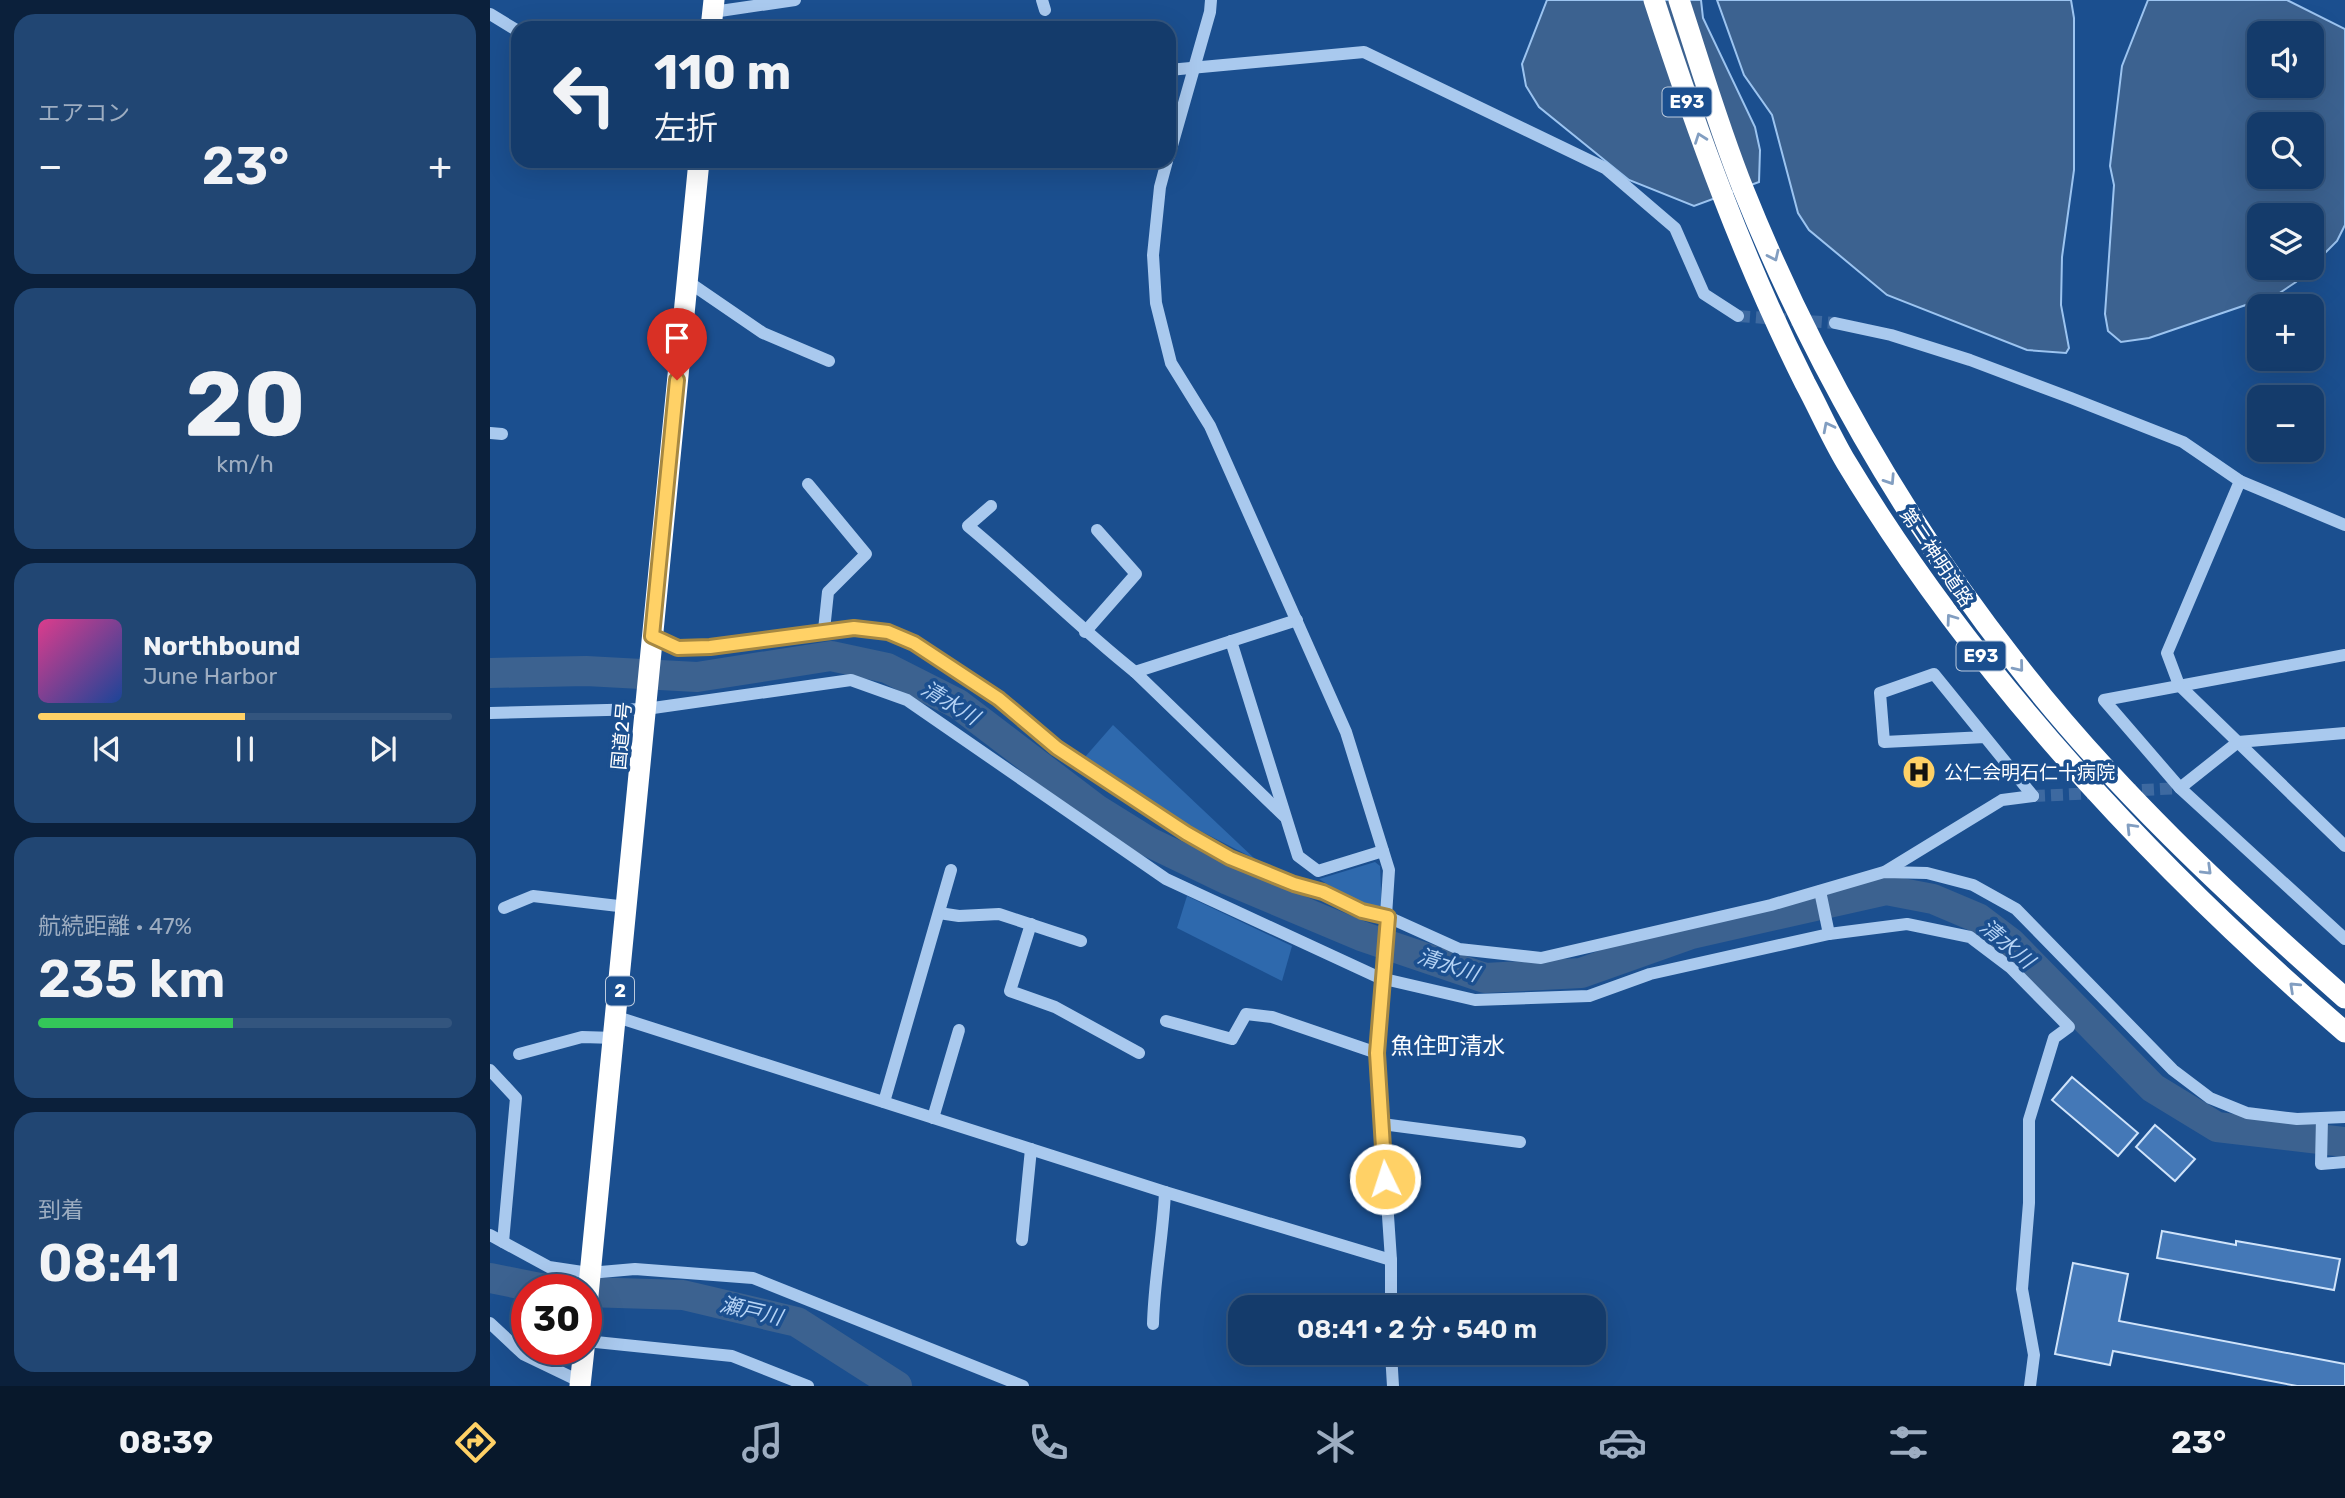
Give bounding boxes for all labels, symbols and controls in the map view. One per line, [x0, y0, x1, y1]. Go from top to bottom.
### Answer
map controls [2247, 21, 2324, 462]
button: sound [2247, 21, 2324, 98]
text: 110 m [654, 43, 791, 101]
icon: left [539, 49, 630, 140]
road number: E93 [1662, 88, 1712, 116]
text: エアコン [38, 99, 130, 127]
text: 左折 [654, 109, 718, 147]
button: search [2247, 112, 2324, 189]
one-way arrow [1694, 133, 1708, 145]
text: 23° [202, 135, 289, 197]
text: − [38, 143, 63, 189]
text: + [428, 143, 452, 189]
button: layers [2247, 203, 2324, 280]
one-way arrow [1766, 249, 1780, 262]
button: + [2247, 294, 2324, 371]
pin [647, 308, 707, 380]
icon: arrive [658, 319, 696, 357]
text: 20 [184, 350, 306, 458]
button: − [2247, 385, 2324, 462]
one-way arrow [1823, 422, 1837, 435]
text: km/h [216, 450, 274, 478]
one-way arrow [1882, 472, 1895, 485]
street label: 第二神明道路 [1895, 504, 1978, 611]
one-way arrow [1947, 614, 1959, 627]
text: Northbound [143, 631, 301, 662]
road number: E93 [1956, 642, 2006, 670]
one-way arrow [2011, 659, 2023, 672]
text: June Harbor [143, 662, 277, 690]
water label: 清水川 [917, 676, 985, 731]
street label: 国道2号 [607, 701, 636, 771]
icon: previous [88, 730, 126, 768]
icon: pause [226, 730, 264, 768]
icon: next [364, 730, 402, 768]
hospital icon: 公仁会明石仁十病院 [1900, 753, 1938, 791]
place label: 公仁会明石仁十病院 [1944, 761, 2115, 784]
one-way arrow [2127, 823, 2140, 836]
one-way arrow [2198, 861, 2211, 874]
text: 航続距離 · 47% [38, 912, 192, 940]
water label: 清水川 [1975, 914, 2041, 975]
water label: 清水川 [1414, 943, 1484, 987]
text: 235 km [38, 948, 226, 1010]
road number: 2 [606, 976, 634, 1006]
one-way arrow [2289, 982, 2302, 995]
district label: 魚住町清水 [1391, 1032, 1506, 1060]
position arrow [1348, 1142, 1422, 1216]
text: 到着 [38, 1196, 84, 1224]
text: 08:41 [38, 1232, 180, 1294]
speed limit sign: 30 [511, 1274, 602, 1365]
water label: 瀬戸川 [718, 1291, 787, 1330]
text: 08:41 · 2 分 · 540 m [1297, 1314, 1537, 1345]
icon: directions [451, 1418, 500, 1467]
icon: music [738, 1418, 787, 1467]
icon: phone [1024, 1418, 1073, 1467]
icon: climate [1311, 1418, 1360, 1467]
icon: car [1598, 1418, 1647, 1467]
icon: filters [1884, 1418, 1933, 1467]
text: 08:39 [119, 1423, 213, 1461]
text: 23° [2171, 1423, 2226, 1461]

